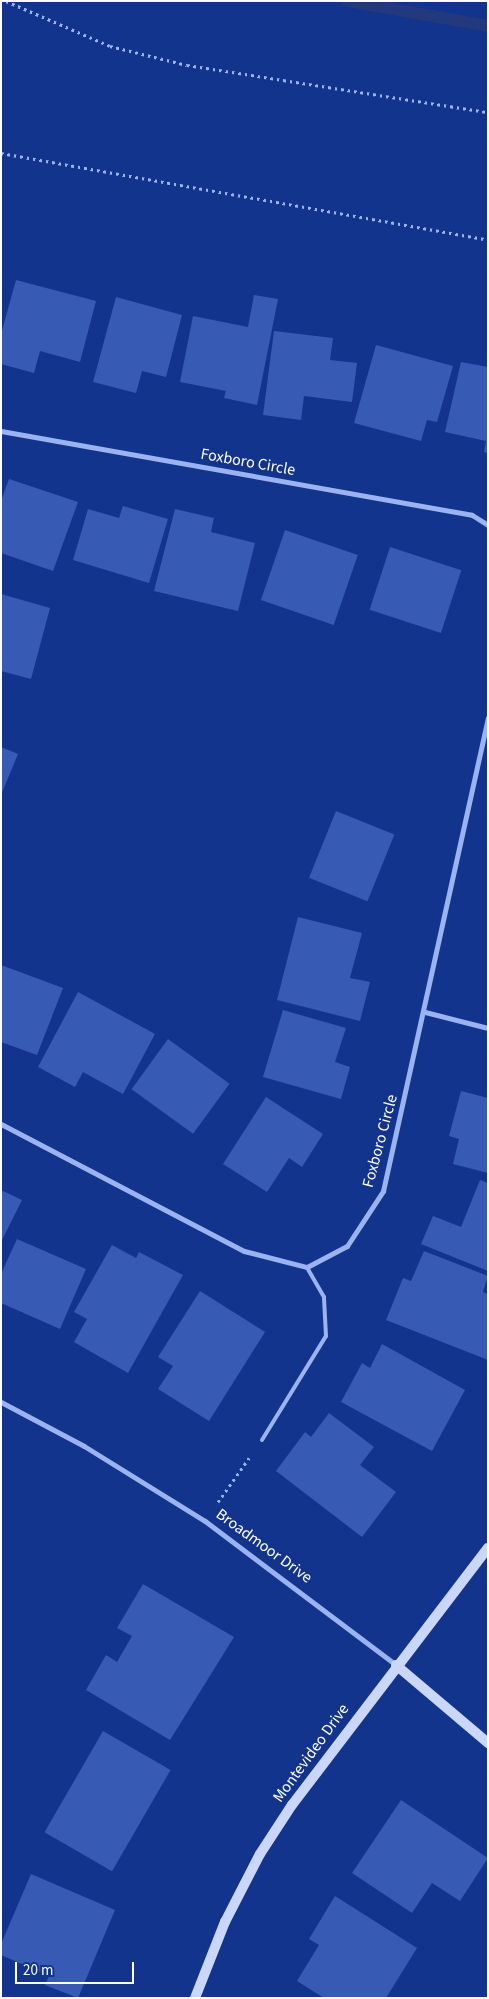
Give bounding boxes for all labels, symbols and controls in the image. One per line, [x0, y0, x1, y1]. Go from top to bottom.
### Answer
street label: Foxboro Circle [199, 444, 297, 480]
street label: Foxboro Circle [358, 1092, 402, 1190]
street label: Broadmoor Drive [212, 1505, 316, 1587]
street label: Montevideo Drive [269, 1700, 353, 1806]
scale bar [18, 1952, 136, 1984]
text: 20 m [23, 1960, 53, 1981]

